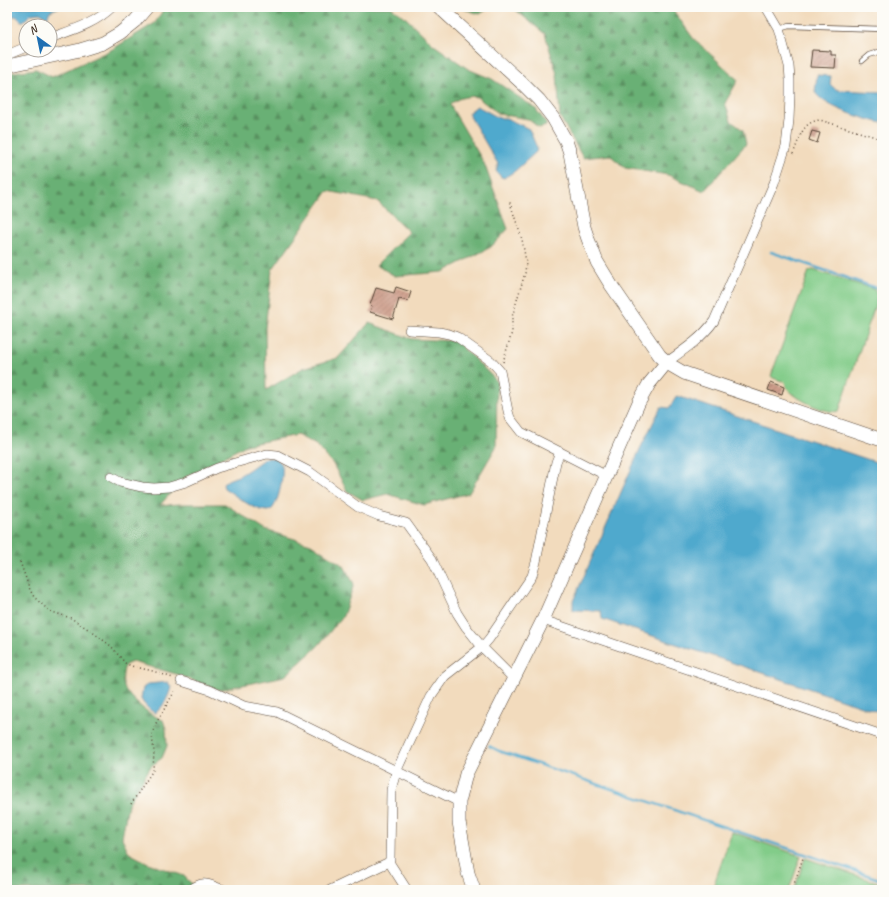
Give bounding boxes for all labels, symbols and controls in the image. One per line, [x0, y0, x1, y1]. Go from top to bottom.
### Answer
north arrow [18, 18, 58, 58]
text: N [26, 21, 41, 37]

